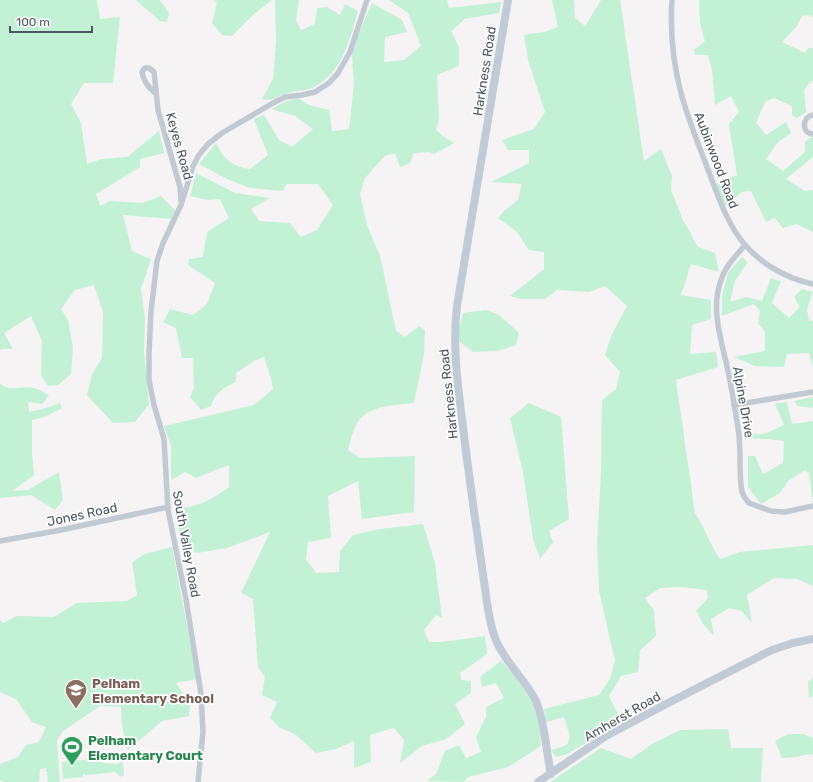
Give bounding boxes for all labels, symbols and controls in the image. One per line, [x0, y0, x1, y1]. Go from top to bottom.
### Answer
scale bar [10, 8, 92, 34]
text: 100 m [16, 15, 50, 29]
street label: Harkness Road [470, 25, 499, 117]
street label: Aubinwood Road [691, 110, 742, 210]
street label: Keyes Road [163, 111, 196, 182]
street label: Harkness Road [436, 348, 461, 440]
street label: Alpine Drive [730, 365, 757, 439]
street label: South Valley Road [170, 489, 203, 599]
street label: Jones Road [46, 500, 119, 529]
place label: Pelham Elementary School [92, 676, 214, 706]
school or university icon: Pelham Elementary School [63, 677, 89, 710]
street label: Amherst Road [581, 688, 663, 744]
place label: Pelham Elementary Court [88, 733, 203, 763]
sports icon: Pelham Elementary Court [59, 734, 85, 767]

